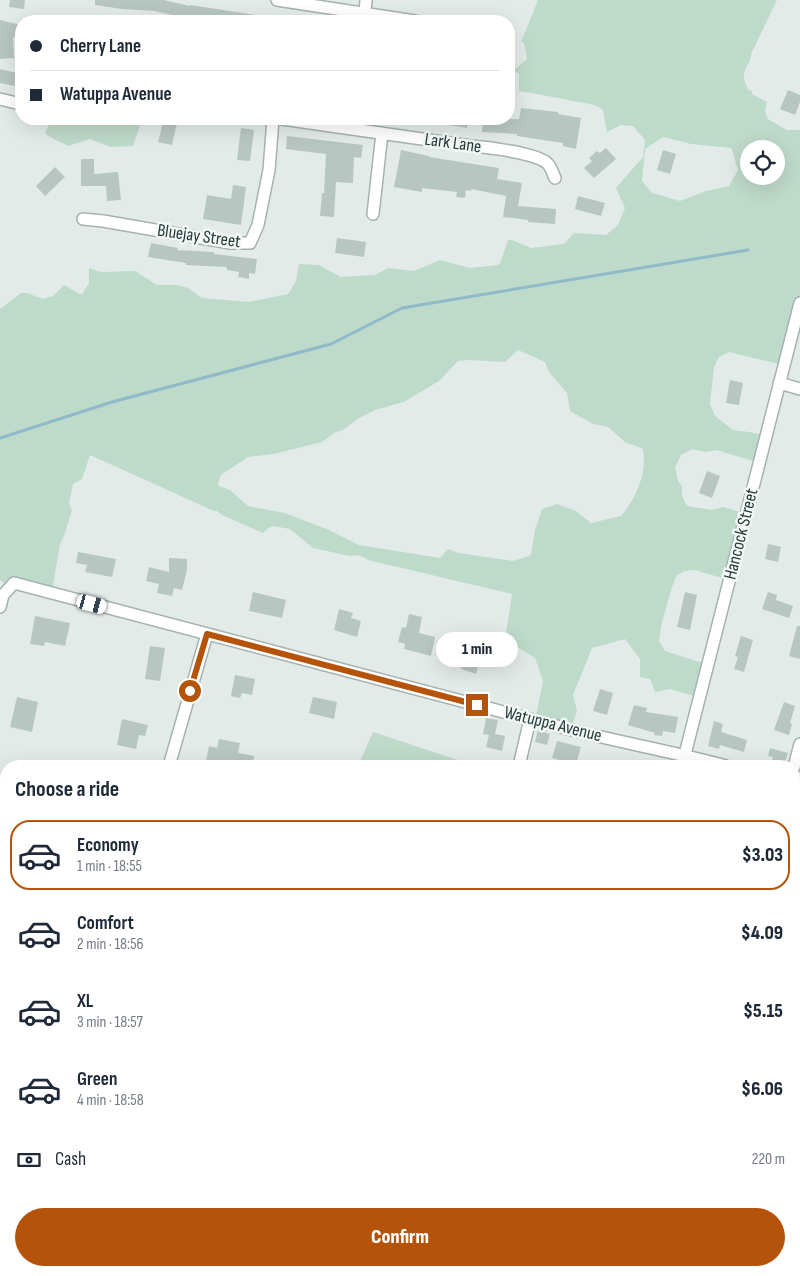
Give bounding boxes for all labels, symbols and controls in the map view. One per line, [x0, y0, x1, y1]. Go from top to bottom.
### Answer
text: Cherry Lane [60, 35, 141, 58]
text: Watuppa Avenue [60, 83, 172, 106]
street label: Lark Lane [423, 129, 483, 157]
map controls [740, 140, 785, 185]
button: locate [740, 140, 785, 185]
street label: Bluejay Street [156, 220, 243, 252]
street label: Hancock Street [720, 486, 763, 582]
car [75, 593, 108, 615]
callout: 1 min [436, 632, 518, 668]
text: 1 min [462, 640, 492, 659]
route start [179, 680, 201, 702]
route end [466, 694, 488, 716]
street label: Watuppa Avenue [502, 702, 604, 746]
text: Choose a ride [15, 776, 119, 803]
icon: car [17, 833, 62, 878]
text: Economy [77, 834, 139, 857]
text: $3.03 [742, 844, 783, 867]
text: 1 min · 18:55 [77, 857, 142, 876]
icon: car [17, 911, 62, 956]
text: Comfort [77, 912, 134, 935]
text: $4.09 [741, 922, 783, 945]
text: 2 min · 18:56 [77, 935, 144, 954]
icon: car [17, 989, 62, 1034]
text: XL [77, 990, 93, 1013]
text: $5.15 [743, 1000, 783, 1023]
text: 3 min · 18:57 [77, 1013, 143, 1032]
icon: car [17, 1067, 62, 1112]
text: Green [77, 1068, 117, 1091]
text: $6.06 [741, 1078, 783, 1101]
text: 4 min · 18:58 [77, 1091, 144, 1110]
icon: cash [15, 1146, 43, 1174]
text: Cash [55, 1148, 86, 1171]
text: 220 m [752, 1150, 785, 1169]
button: Confirm [15, 1208, 785, 1266]

